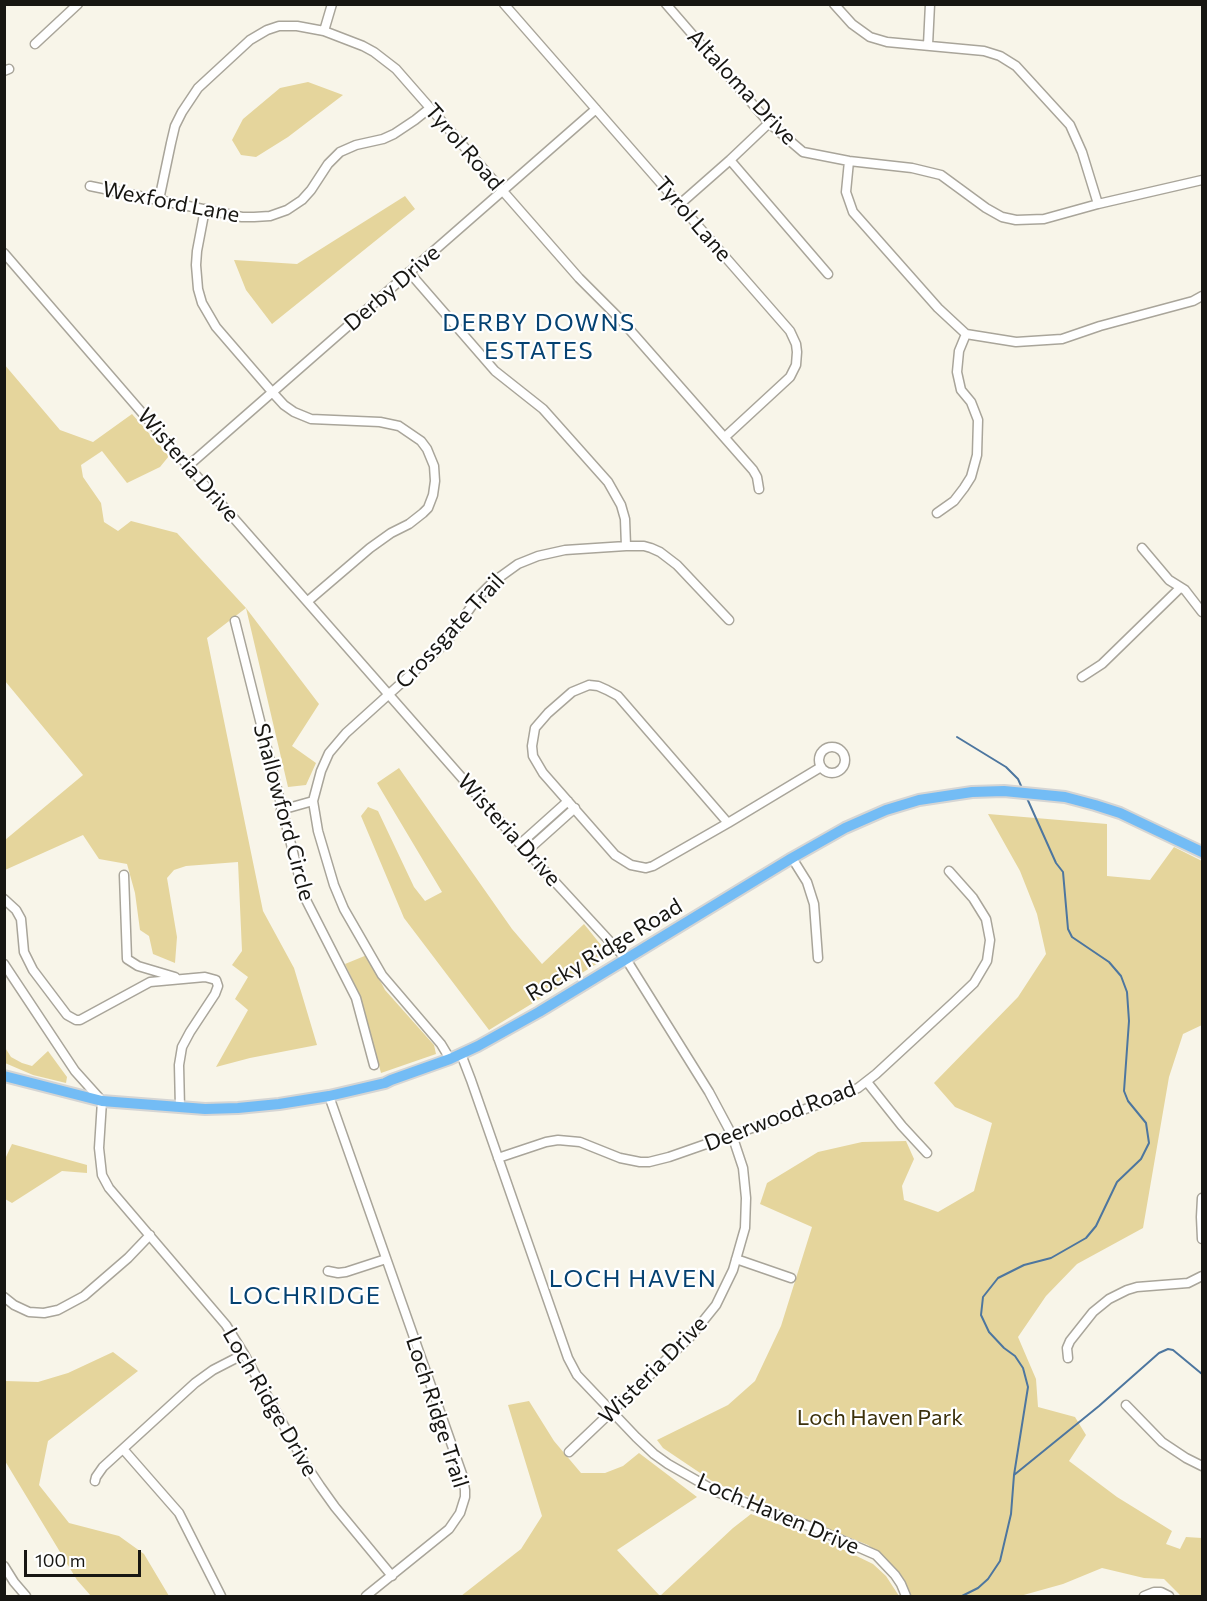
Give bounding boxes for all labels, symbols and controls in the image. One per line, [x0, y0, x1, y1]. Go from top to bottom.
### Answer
street label: Altaloma Drive [682, 24, 802, 150]
street label: Tyrol Road [419, 98, 509, 196]
street label: Tyrol Lane [649, 171, 737, 267]
street label: Wexford Lane [100, 176, 242, 228]
street label: Derby Drive [339, 239, 445, 337]
district label: DERBY DOWNS ESTATES [442, 309, 636, 365]
street label: Wisteria Drive [132, 403, 244, 527]
street label: Crossgate Trail [390, 568, 510, 694]
street label: Shallowford Circle [248, 720, 320, 904]
street label: Wisteria Drive [452, 768, 566, 892]
street label: Rocky Ridge Road [521, 893, 687, 1007]
street label: Deerwood Road [701, 1075, 859, 1157]
district label: LOCH HAVEN [549, 1265, 717, 1293]
district label: LOCHRIDGE [228, 1282, 382, 1310]
street label: Wisteria Drive [594, 1311, 712, 1429]
street label: Loch Ridge Drive [217, 1323, 323, 1481]
street label: Loch Ridge Trail [400, 1333, 474, 1491]
park label: Loch Haven Park [797, 1405, 963, 1431]
street label: Loch Haven Drive [693, 1468, 863, 1560]
scale bar [27, 1538, 144, 1576]
text: 100 m [35, 1549, 85, 1571]

